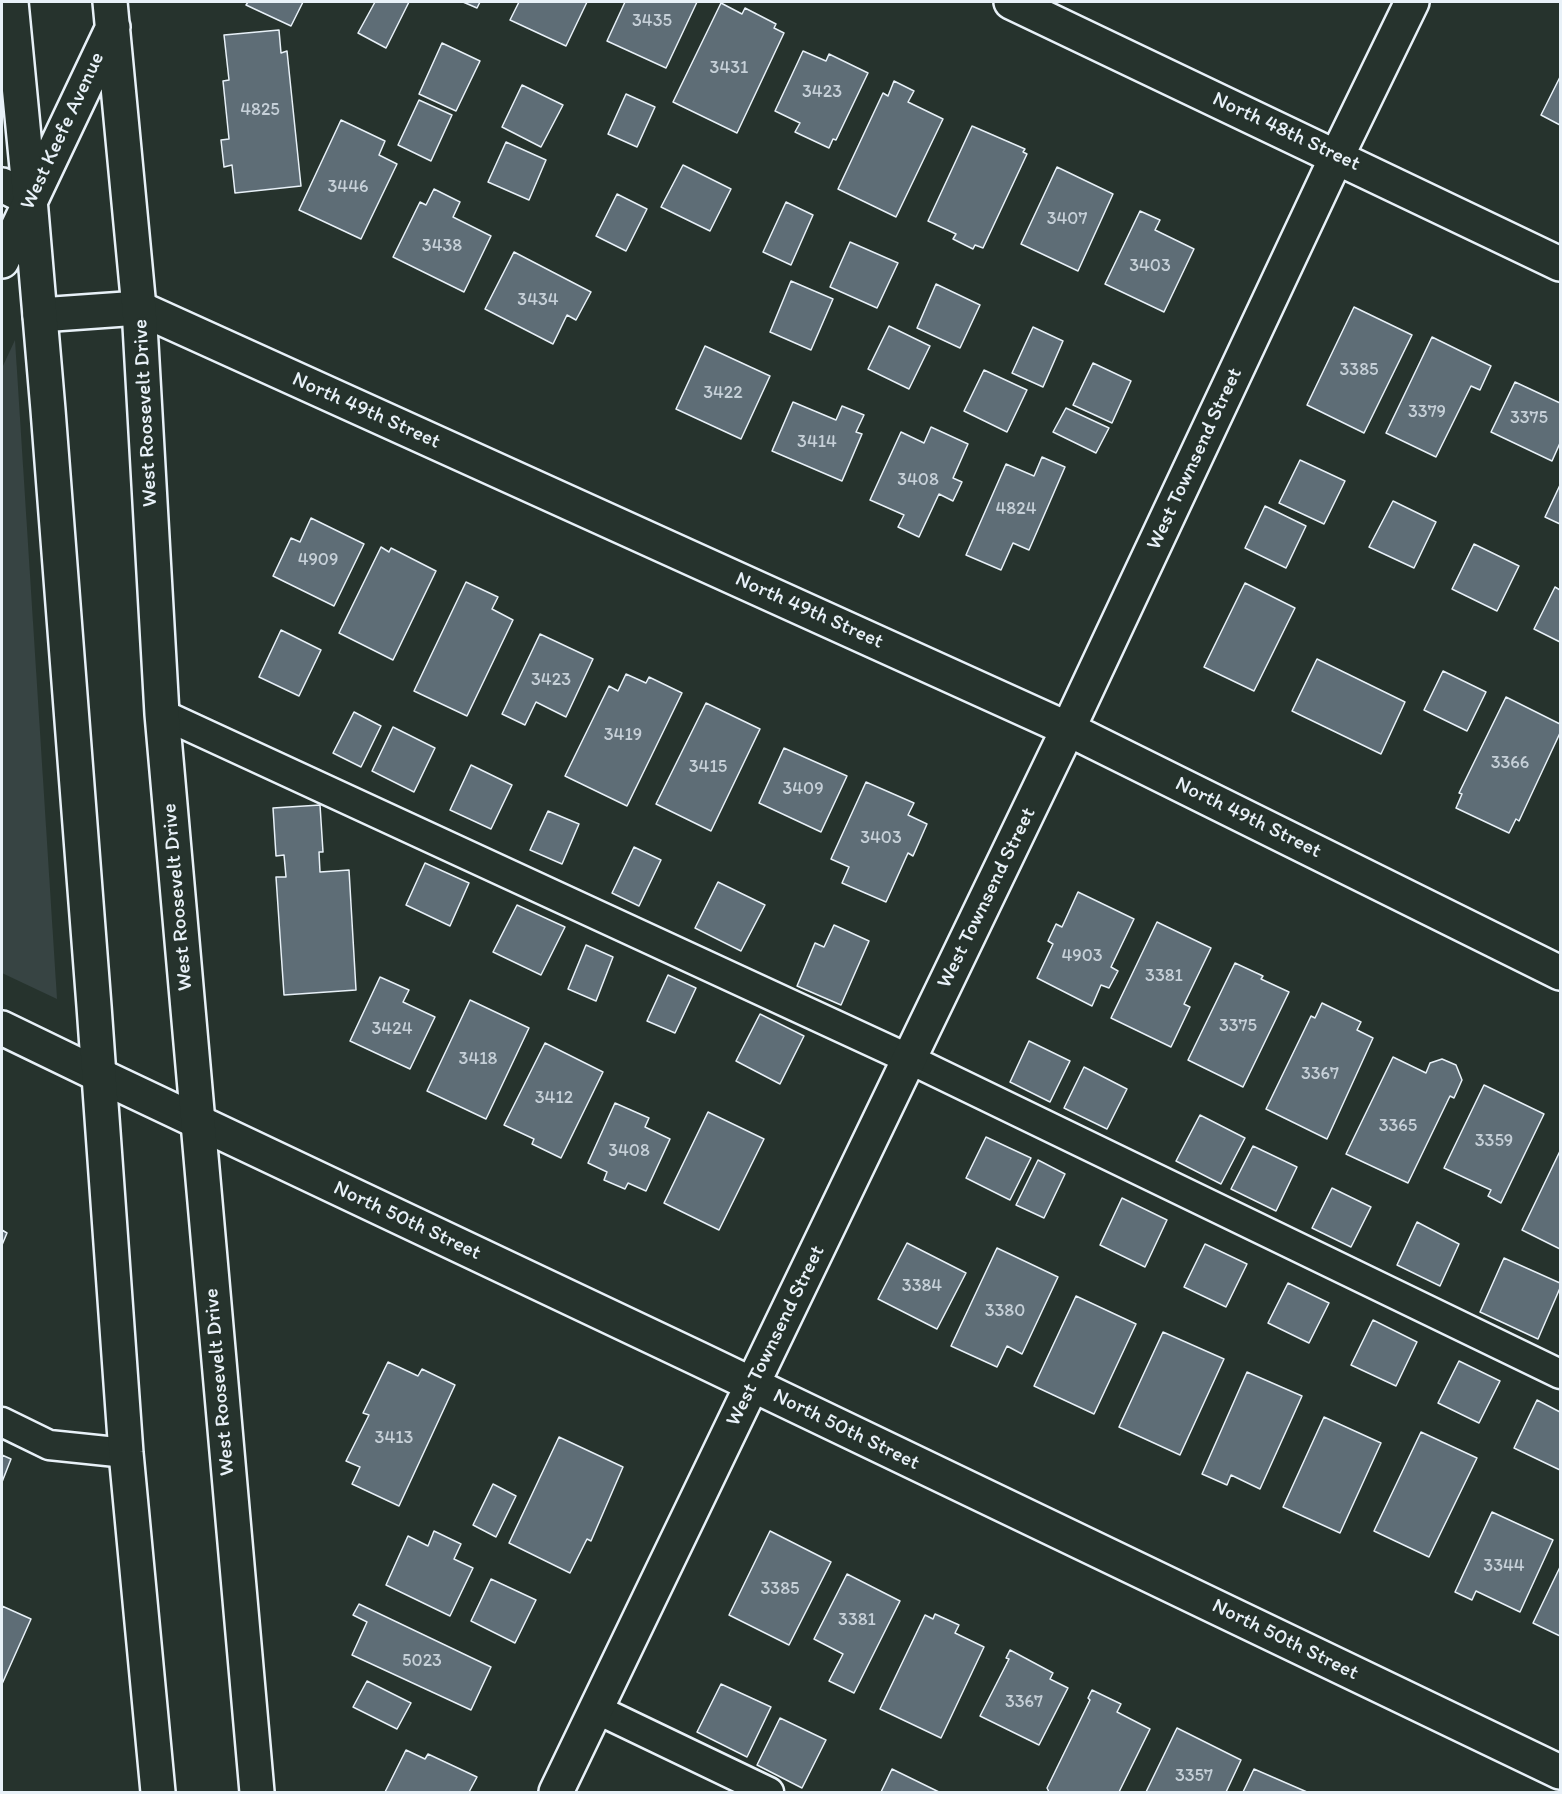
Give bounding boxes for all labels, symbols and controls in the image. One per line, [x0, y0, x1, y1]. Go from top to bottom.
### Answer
house number: 3435 [632, 10, 672, 32]
street label: West Keefe Avenue [15, 48, 111, 214]
house number: 3431 [710, 57, 748, 79]
house number: 3423 [802, 81, 842, 103]
street label: North 48th Street [1208, 87, 1364, 177]
house number: 4825 [240, 99, 280, 121]
house number: 3446 [328, 176, 368, 198]
house number: 3407 [1047, 208, 1087, 230]
house number: 3438 [422, 235, 462, 257]
house number: 3403 [1129, 255, 1171, 277]
house number: 3434 [517, 289, 559, 311]
street label: West Roosevelt Drive [128, 318, 164, 508]
house number: 3385 [1340, 359, 1378, 381]
street label: West Townsend Street [1142, 364, 1248, 554]
street label: North 49th Street [288, 367, 444, 455]
house number: 3422 [703, 382, 743, 404]
house number: 3379 [1408, 401, 1446, 423]
house number: 3375 [1510, 407, 1548, 429]
house number: 3414 [797, 431, 837, 453]
house number: 3408 [897, 469, 939, 491]
house number: 4824 [996, 498, 1036, 520]
house number: 4909 [298, 549, 338, 571]
street label: North 49th Street [731, 567, 887, 655]
house number: 3423 [531, 669, 571, 691]
house number: 3419 [604, 724, 642, 746]
house number: 3366 [1491, 752, 1529, 774]
house number: 3415 [689, 756, 727, 778]
street label: North 49th Street [1171, 772, 1325, 864]
house number: 3409 [782, 778, 824, 800]
street label: West Roosevelt Drive [157, 802, 199, 992]
street label: West Townsend Street [932, 804, 1042, 992]
house number: 3403 [860, 827, 902, 849]
house number: 4903 [1061, 945, 1103, 967]
house number: 3381 [1145, 965, 1183, 987]
house number: 3375 [1219, 1015, 1257, 1037]
house number: 3424 [372, 1018, 412, 1040]
house number: 3418 [459, 1048, 497, 1070]
house number: 3367 [1301, 1063, 1339, 1085]
house number: 3412 [535, 1087, 573, 1109]
house number: 3365 [1379, 1115, 1417, 1137]
house number: 3359 [1475, 1130, 1513, 1152]
house number: 3408 [608, 1140, 650, 1162]
street label: North 50th Street [329, 1176, 485, 1266]
street label: West Townsend Street [721, 1242, 831, 1430]
house number: 3384 [902, 1275, 942, 1297]
street label: West Roosevelt Drive [199, 1287, 241, 1477]
house number: 3380 [985, 1300, 1025, 1322]
street label: North 50th Street [769, 1384, 923, 1476]
house number: 3413 [375, 1427, 413, 1449]
house number: 3344 [1483, 1555, 1525, 1577]
house number: 3385 [761, 1578, 799, 1600]
street label: North 50th Street [1208, 1594, 1362, 1686]
house number: 3381 [838, 1609, 876, 1631]
house number: 5023 [402, 1650, 442, 1672]
house number: 3367 [1005, 1691, 1043, 1713]
house number: 3357 [1175, 1765, 1213, 1787]

